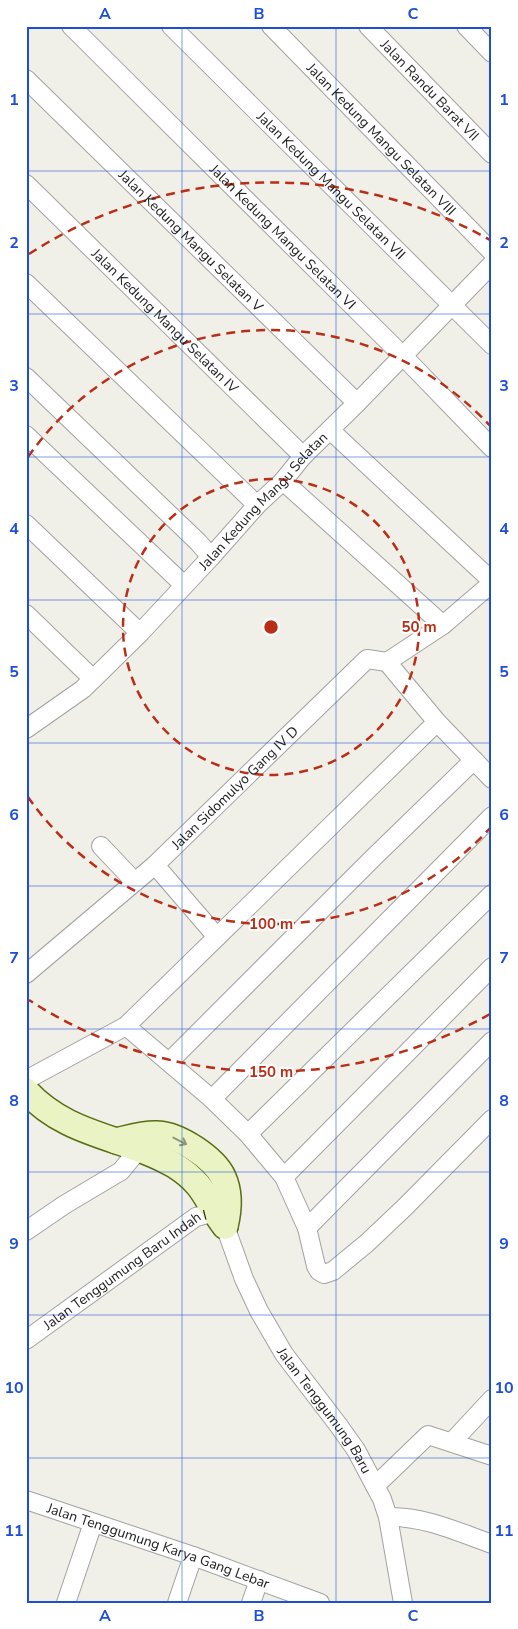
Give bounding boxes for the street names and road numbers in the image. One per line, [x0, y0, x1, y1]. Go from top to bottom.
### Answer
street label: Jalan Randu Barat VII [376, 34, 483, 145]
street label: Jalan Kedung Mangu Selatan VIII [303, 59, 459, 219]
street label: Jalan Kedung Mangu Selatan VII [205, 159, 360, 314]
street label: Jalan Kedung Mangu Selatan VI [206, 160, 358, 312]
street label: Jalan Kedung Mangu Selatan V [114, 165, 268, 316]
street label: Jalan Kedung Mangu Selatan IV [87, 243, 243, 397]
street label: Jalan Kedung Mangu Selatan [193, 428, 331, 575]
street label: Jalan Sidomulyo Gang IV D [166, 722, 302, 854]
street label: Jalan Tenggumung Baru Indah I [38, 1205, 209, 1335]
street label: Jalan Tenggumung Baru [272, 1343, 376, 1477]
street label: Jalan Tenggumung Karya Gang Lebar [44, 1498, 272, 1593]

